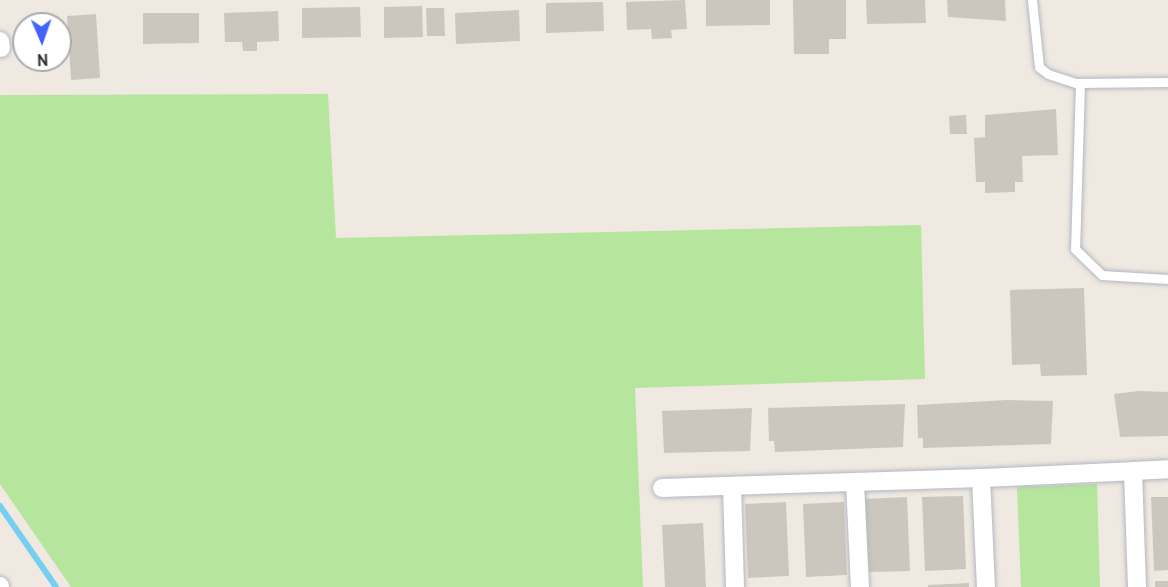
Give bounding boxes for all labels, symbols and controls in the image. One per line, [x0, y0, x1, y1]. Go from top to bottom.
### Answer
north arrow [12, 12, 72, 72]
text: N [36, 48, 49, 68]

